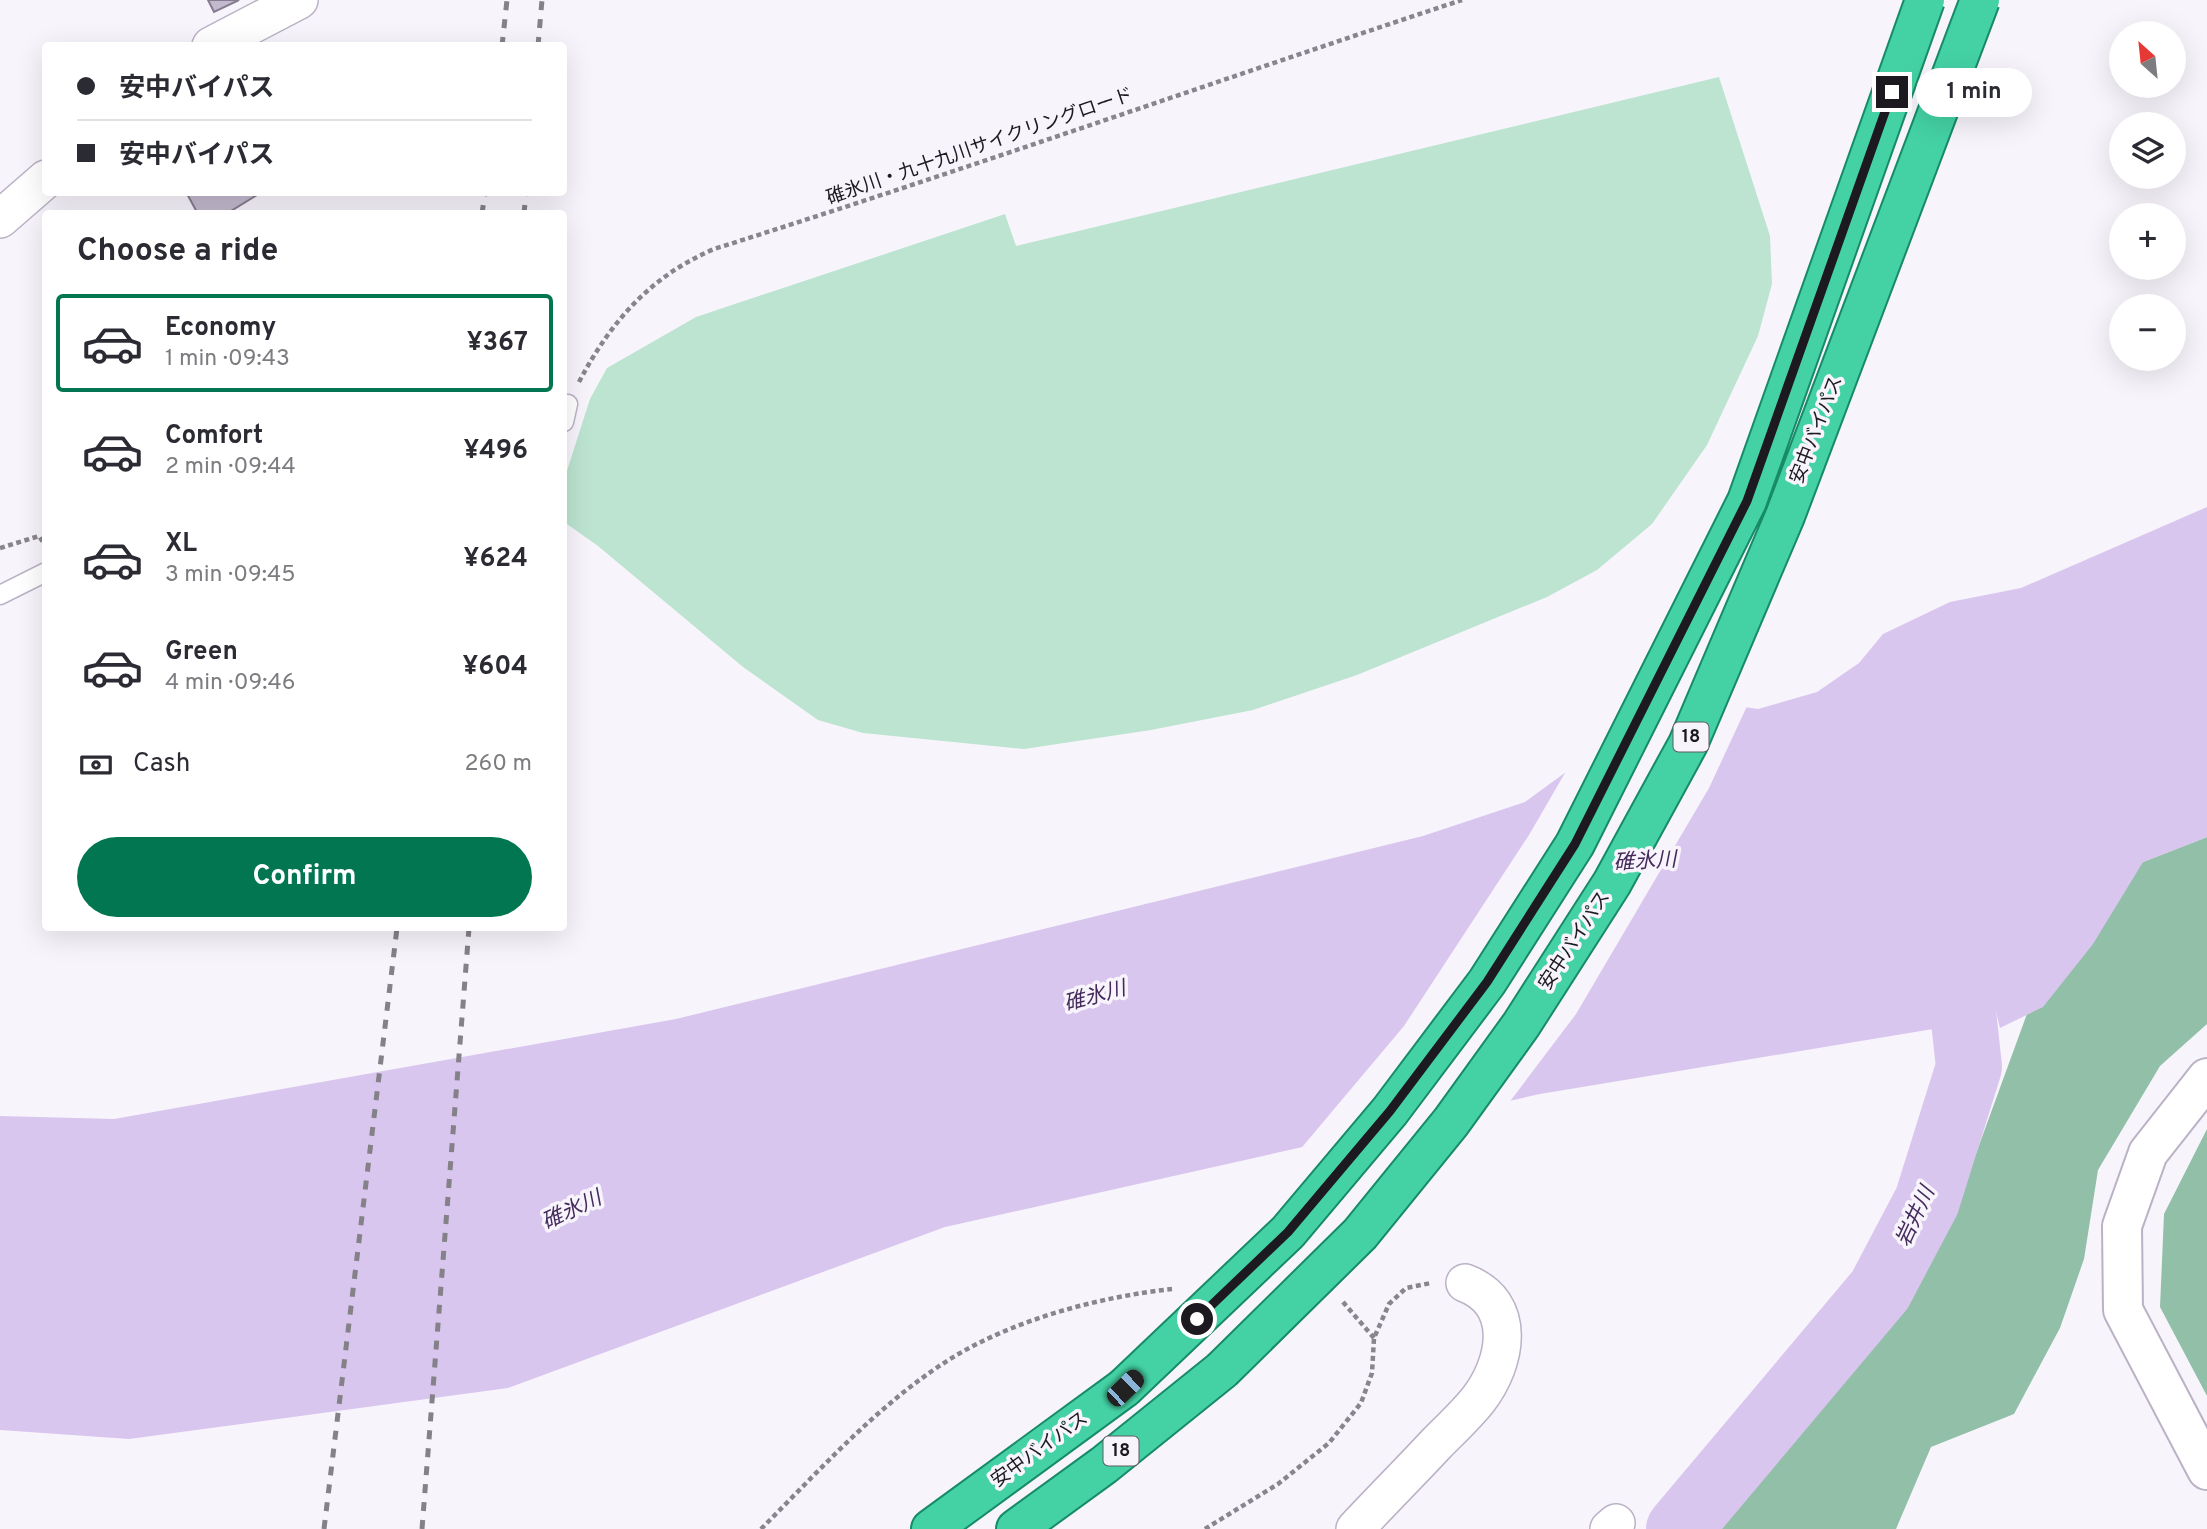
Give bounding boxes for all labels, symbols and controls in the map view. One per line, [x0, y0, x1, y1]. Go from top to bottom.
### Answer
north arrow [2109, 21, 2186, 98]
map controls [2109, 21, 2186, 371]
callout: 1 min [1916, 68, 2032, 116]
text: 安中バイパス [119, 73, 274, 106]
route end [1876, 76, 1908, 108]
text: 1 min [1946, 78, 2002, 107]
street label: 碓氷川・九十九川サイクリングロード [824, 83, 1136, 211]
button: layers [2109, 112, 2186, 189]
text: 安中バイパス [119, 140, 274, 173]
button: + [2109, 203, 2186, 280]
text: Choose a ride [77, 232, 278, 272]
button: − [2109, 294, 2186, 371]
icon: car [81, 312, 144, 375]
text: Economy [165, 312, 276, 345]
text: ¥367 [467, 327, 528, 360]
text: 1 min · 09:43 [165, 345, 290, 374]
street label: 安中バイパス [1785, 373, 1849, 487]
icon: car [81, 420, 144, 483]
text: Comfort [165, 420, 263, 453]
text: ¥496 [464, 435, 528, 468]
text: 2 min · 09:44 [165, 453, 296, 482]
icon: car [81, 528, 144, 591]
text: XL [165, 528, 197, 561]
text: ¥624 [464, 543, 528, 576]
text: 3 min · 09:45 [165, 561, 296, 590]
icon: car [81, 636, 144, 699]
text: Green [165, 636, 238, 669]
text: ¥604 [462, 651, 528, 684]
text: 4 min · 09:46 [165, 669, 295, 698]
road number: 18 [1674, 722, 1708, 752]
icon: cash [77, 746, 115, 784]
text: Cash [133, 748, 190, 781]
text: 260 m [465, 750, 532, 779]
button: Confirm [77, 837, 532, 917]
water label: 碓氷川 [1613, 847, 1679, 877]
street label: 安中バイパス [1534, 887, 1616, 995]
water label: 碓氷川 [1061, 975, 1131, 1018]
water label: 岩井川 [1890, 1181, 1942, 1251]
water label: 碓氷川 [538, 1185, 608, 1237]
route start [1181, 1303, 1213, 1335]
car [1103, 1366, 1148, 1410]
street label: 安中バイパス [987, 1407, 1093, 1493]
road number: 18 [1104, 1436, 1138, 1466]

